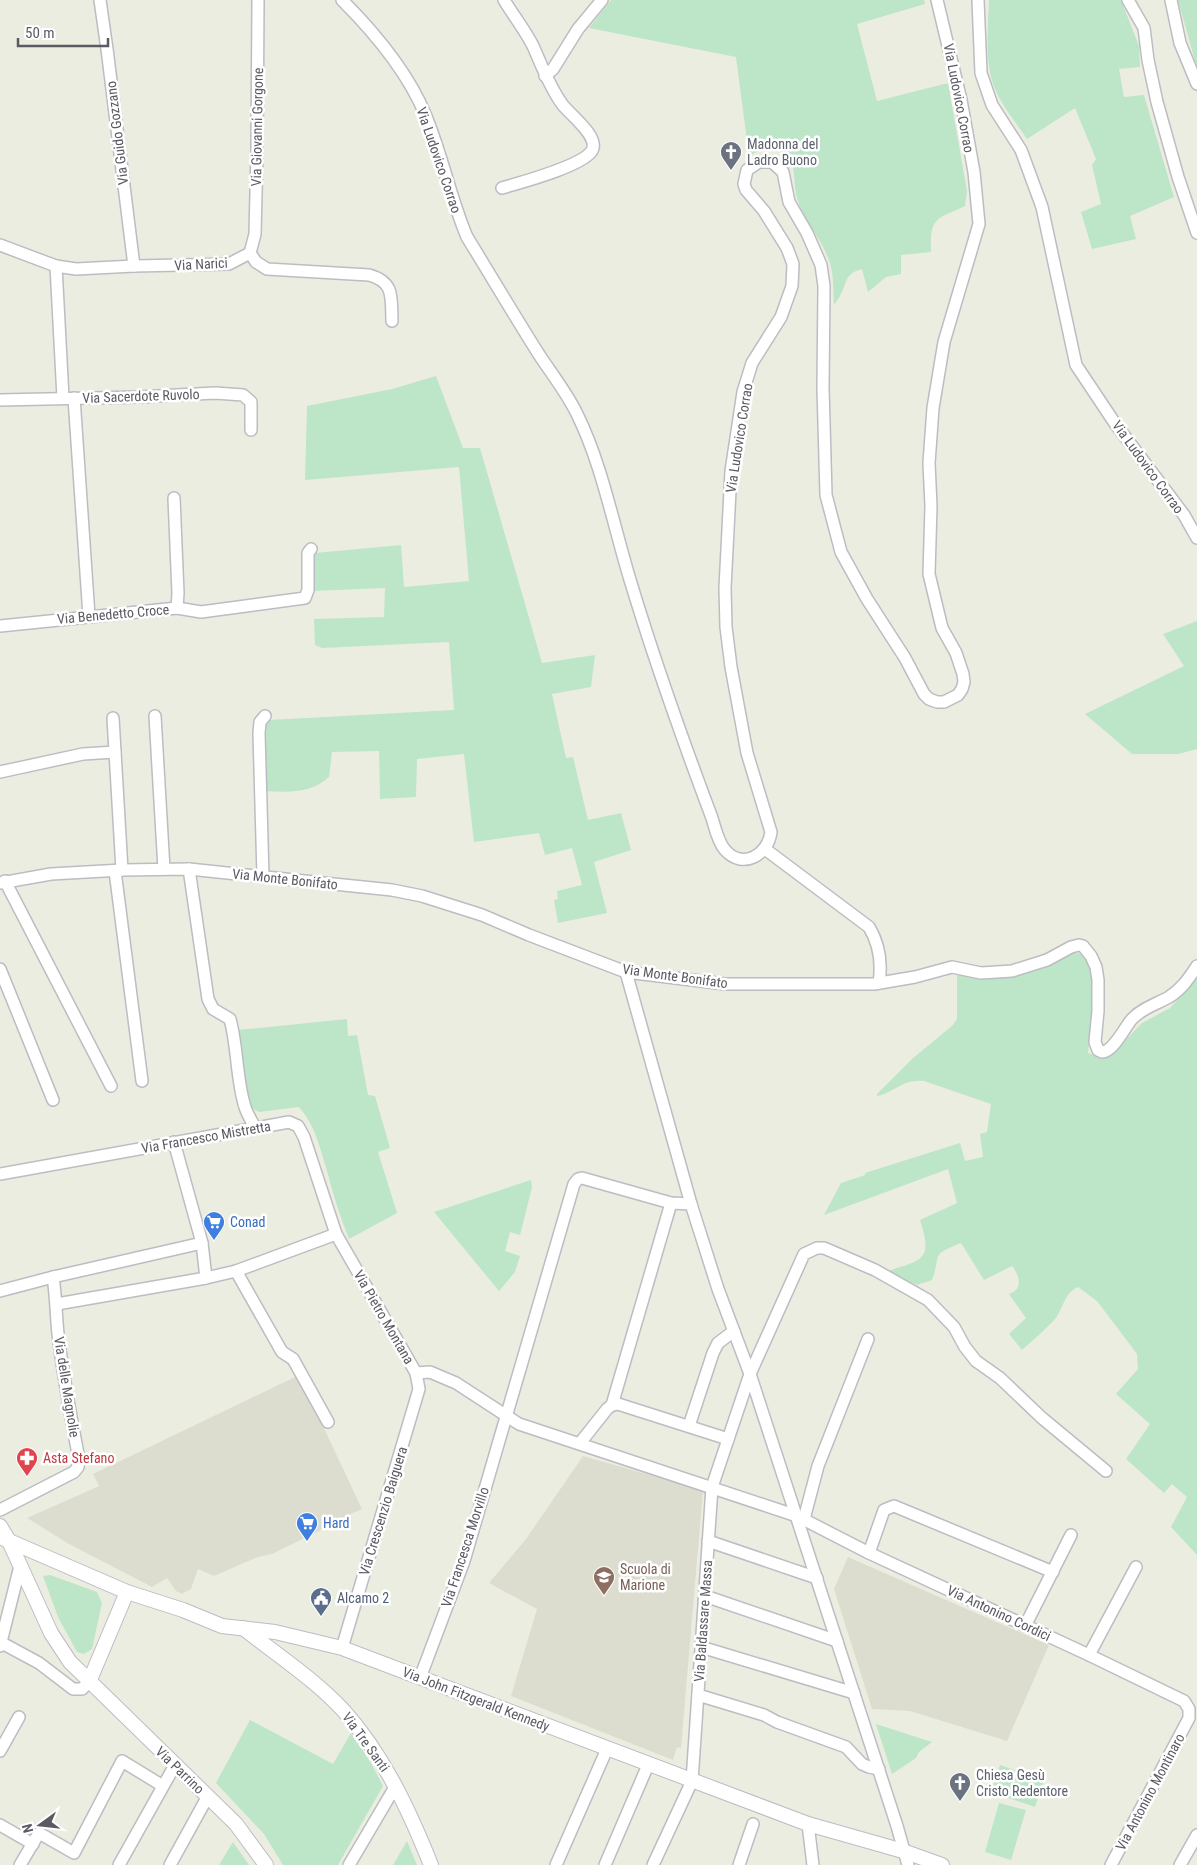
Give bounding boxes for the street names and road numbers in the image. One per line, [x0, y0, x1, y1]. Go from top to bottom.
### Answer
street label: Via Ludovico Corrao [941, 42, 977, 154]
street label: Via Giovanni Gorgone [248, 67, 266, 186]
street label: Via Guido Gozzano [103, 80, 131, 186]
street label: Via Ludovico Corrao [413, 105, 465, 215]
street label: Via Narici [174, 255, 228, 273]
street label: Via Ludovico Corrao [722, 382, 756, 494]
street label: Via Sacerdote Ruvolo [82, 386, 200, 406]
street label: Via Ludovico Corrao [1109, 417, 1187, 517]
street label: Via Benedetto Croce [56, 601, 170, 627]
street label: Via Monte Bonifato [231, 865, 339, 893]
street label: Via Monte Bonifato [621, 961, 729, 991]
street label: Via Francesco Mistretta [140, 1118, 272, 1156]
street label: Via Pietro Montana [351, 1267, 417, 1367]
street label: Via delle Magnolie [51, 1336, 83, 1439]
street label: Via Crescenzio Baiguera [356, 1445, 410, 1577]
street label: Via Francesca Morvillo [438, 1485, 492, 1609]
street label: Via Baldassare Massa [691, 1559, 715, 1683]
street label: Via Antonino Cordici [944, 1582, 1054, 1644]
street label: Via John Fitzgerald Kennedy [400, 1664, 552, 1734]
street label: Via Tre Santi [339, 1709, 393, 1775]
street label: Via Antonino Montinaro [1112, 1731, 1188, 1853]
street label: Via Parrino [153, 1743, 207, 1797]

